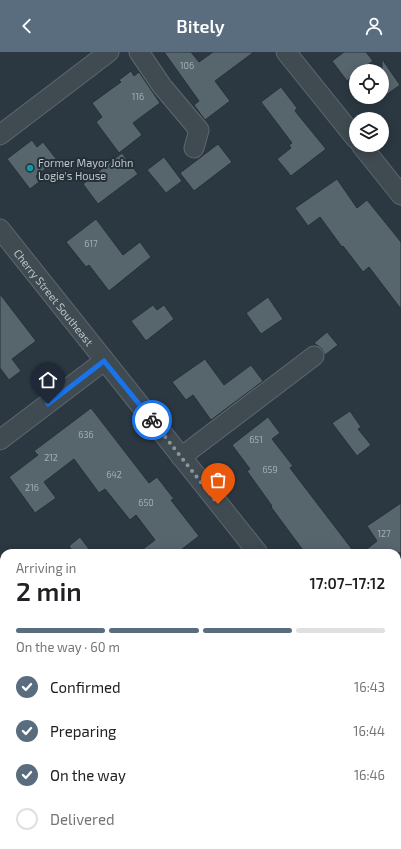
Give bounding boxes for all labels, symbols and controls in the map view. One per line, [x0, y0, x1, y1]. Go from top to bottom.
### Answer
icon: back [16, 15, 38, 37]
text: Bitely [176, 15, 225, 37]
icon: person [363, 15, 385, 37]
house number: 106 [180, 60, 194, 71]
map controls [349, 64, 389, 152]
button: locate [349, 64, 389, 104]
house number: 116 [132, 91, 144, 102]
button: layers [349, 112, 389, 152]
place label: Former Mayor John Logie's House [38, 156, 133, 182]
marker: Former Mayor John Logie's House [25, 163, 35, 173]
house number: 617 [84, 238, 98, 249]
street label: Cherry Street Southeast [12, 246, 97, 348]
pin [31, 363, 65, 404]
icon: home [37, 369, 59, 391]
courier [132, 400, 172, 440]
icon: bike [141, 409, 163, 431]
house number: 636 [78, 429, 94, 440]
house number: 651 [249, 434, 263, 445]
house number: 212 [44, 452, 58, 463]
pin [201, 463, 235, 504]
house number: 659 [262, 464, 278, 475]
house number: 642 [106, 469, 122, 480]
icon: bag [207, 469, 229, 491]
house number: 216 [25, 482, 39, 493]
house number: 650 [138, 497, 154, 508]
house number: 127 [377, 528, 391, 539]
text: Arriving in [16, 560, 76, 576]
text: 17:07–17:12 [310, 574, 385, 592]
text: 2 min [16, 575, 82, 606]
text: On the way · 60 m [16, 639, 120, 655]
icon: check [16, 676, 38, 698]
text: Confirmed [50, 678, 121, 696]
text: 16:43 [354, 679, 385, 695]
icon: check [16, 720, 38, 742]
text: Preparing [50, 722, 116, 740]
text: 16:44 [353, 723, 385, 739]
icon: check [16, 764, 38, 786]
text: On the way [50, 766, 126, 784]
text: 16:46 [354, 767, 385, 783]
text: Delivered [50, 810, 115, 828]

